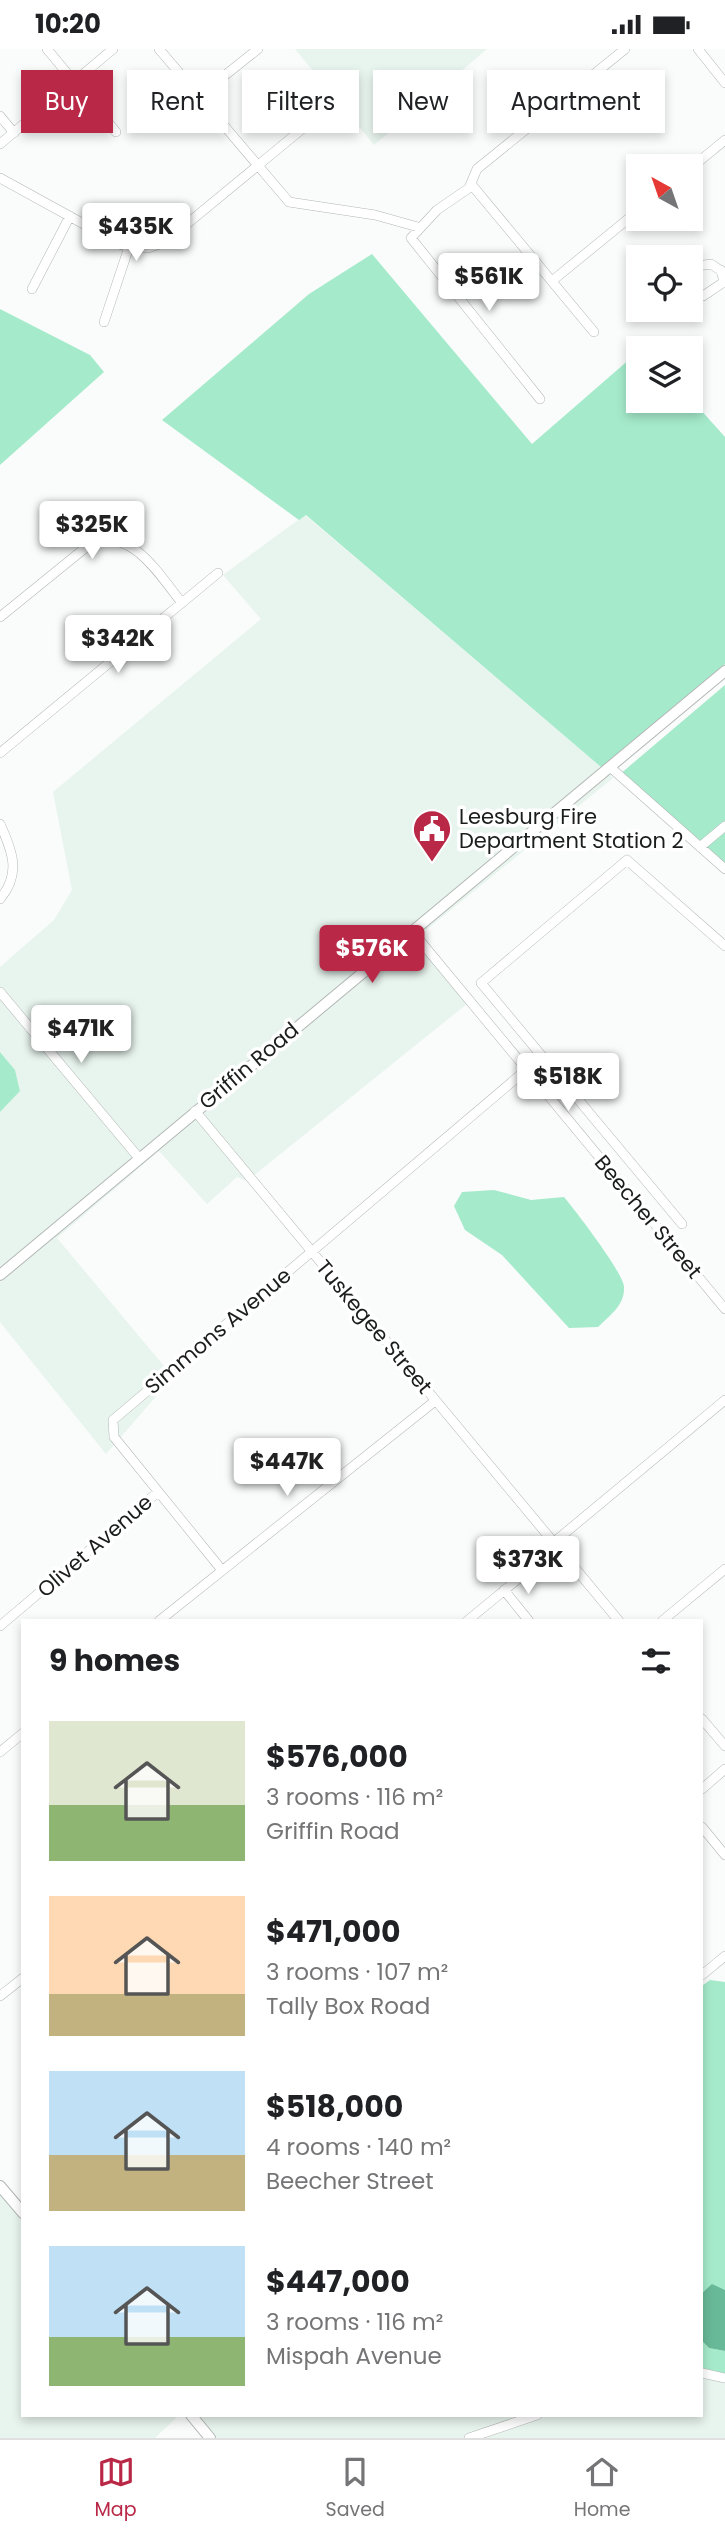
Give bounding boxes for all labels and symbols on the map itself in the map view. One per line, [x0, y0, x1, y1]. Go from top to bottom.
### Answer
north arrow [626, 154, 704, 231]
pin: $435K [87, 203, 185, 263]
pin: $561K [440, 253, 538, 313]
pin: $325K [43, 501, 141, 561]
pin: $342K [69, 615, 167, 675]
place label: Leesburg Fire Department Station 2 [459, 802, 684, 855]
public building icon: Leesburg Fire Department Station 2 [411, 808, 453, 863]
pin: $576K [323, 925, 421, 985]
pin: $471K [32, 1005, 130, 1065]
street label: Griffin Road [193, 1015, 305, 1116]
pin: $518K [519, 1053, 617, 1113]
street label: Beecher Street [588, 1149, 709, 1285]
street label: Tuskegee Street [310, 1253, 439, 1400]
street label: Simmons Avenue [138, 1261, 297, 1401]
pin: $447K [238, 1439, 336, 1498]
street label: Olivet Avenue [31, 1488, 158, 1604]
pin: $373K [479, 1537, 577, 1596]

